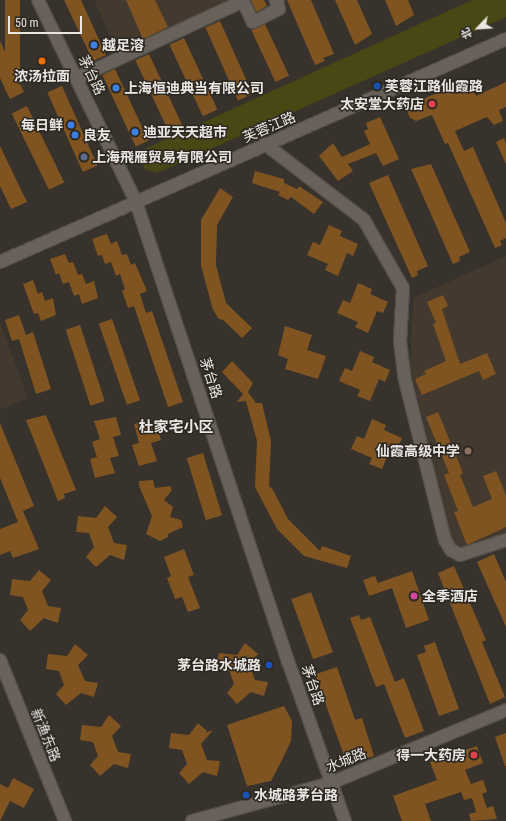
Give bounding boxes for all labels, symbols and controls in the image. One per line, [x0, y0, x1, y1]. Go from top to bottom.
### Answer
scale bar [10, 8, 84, 34]
north arrow [458, 8, 498, 48]
text: 50 m [15, 16, 39, 30]
text: 北 [458, 26, 475, 41]
place label: 越足溶 [102, 37, 144, 53]
marker: 越足溶 [89, 40, 99, 50]
street label: 茅台路 [75, 52, 109, 98]
marker: 浓汤拉面 [37, 56, 47, 66]
place label: 浓汤拉面 [14, 68, 70, 84]
place label: 芙蓉江路仙霞路 [385, 78, 483, 94]
place label: 上海恒迪典当有限公司 [124, 80, 264, 96]
marker: 芙蓉江路仙霞路 [372, 81, 382, 91]
marker: 上海恒迪典当有限公司 [111, 83, 121, 93]
place label: 太安堂大药店 [340, 96, 424, 112]
marker: 太安堂大药店 [427, 99, 437, 109]
street label: 芙蓉江路 [240, 108, 298, 146]
place label: 每日鲜 [21, 117, 63, 133]
marker: 每日鲜 [66, 120, 76, 130]
place label: 迪亚天天超市 [143, 124, 227, 140]
place label: 良友 [83, 127, 111, 143]
marker: 迪亚天天超市 [130, 127, 140, 137]
marker: 良友 [70, 130, 80, 140]
place label: 上海飛雁贸易有限公司 [92, 149, 232, 165]
marker: 上海飛雁贸易有限公司 [79, 152, 89, 162]
street label: 茅台路 [197, 355, 225, 401]
district label: 杜家宅小区 [139, 419, 213, 437]
place label: 仙霞高级中学 [376, 443, 460, 459]
marker: 仙霞高级中学 [463, 446, 473, 456]
place label: 全季酒店 [422, 588, 478, 604]
marker: 全季酒店 [409, 591, 419, 601]
place label: 茅台路水城路 [177, 657, 261, 673]
marker: 茅台路水城路 [264, 660, 274, 670]
street label: 茅台路 [298, 662, 328, 708]
street label: 新渔东路 [28, 706, 64, 764]
street label: 水城路 [323, 744, 369, 776]
place label: 得一大药房 [396, 747, 466, 763]
marker: 得一大药房 [469, 750, 479, 760]
place label: 水城路茅台路 [254, 787, 338, 803]
marker: 水城路茅台路 [241, 790, 251, 800]

